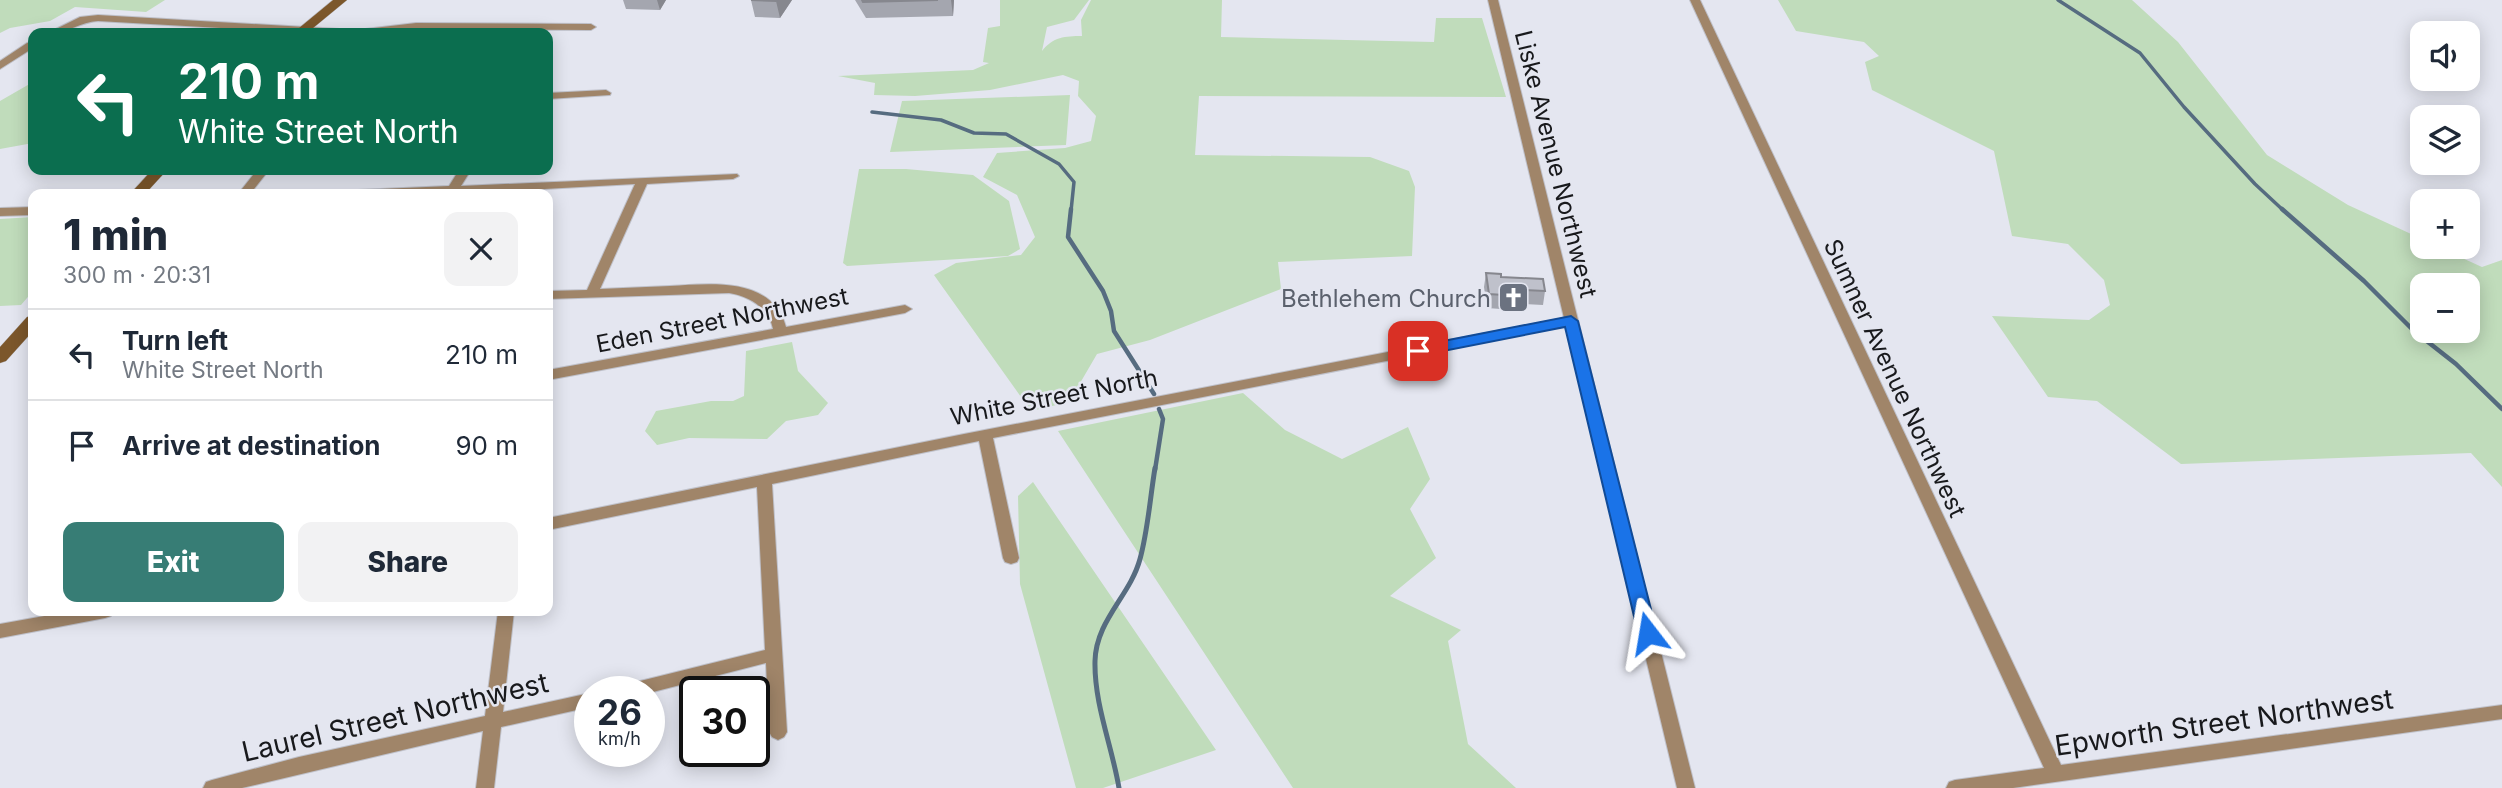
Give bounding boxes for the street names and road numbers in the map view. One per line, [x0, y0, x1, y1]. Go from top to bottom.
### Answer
street label: Liske Avenue Northwest [1509, 28, 1603, 301]
street label: Sumner Avenue Northwest [1818, 234, 1972, 522]
street label: Eden Street Northwest [594, 281, 851, 359]
street label: White Street North [948, 363, 1160, 431]
street label: Laurel Street Northwest [239, 665, 551, 769]
street label: Epworth Street Northwest [2053, 681, 2395, 763]

